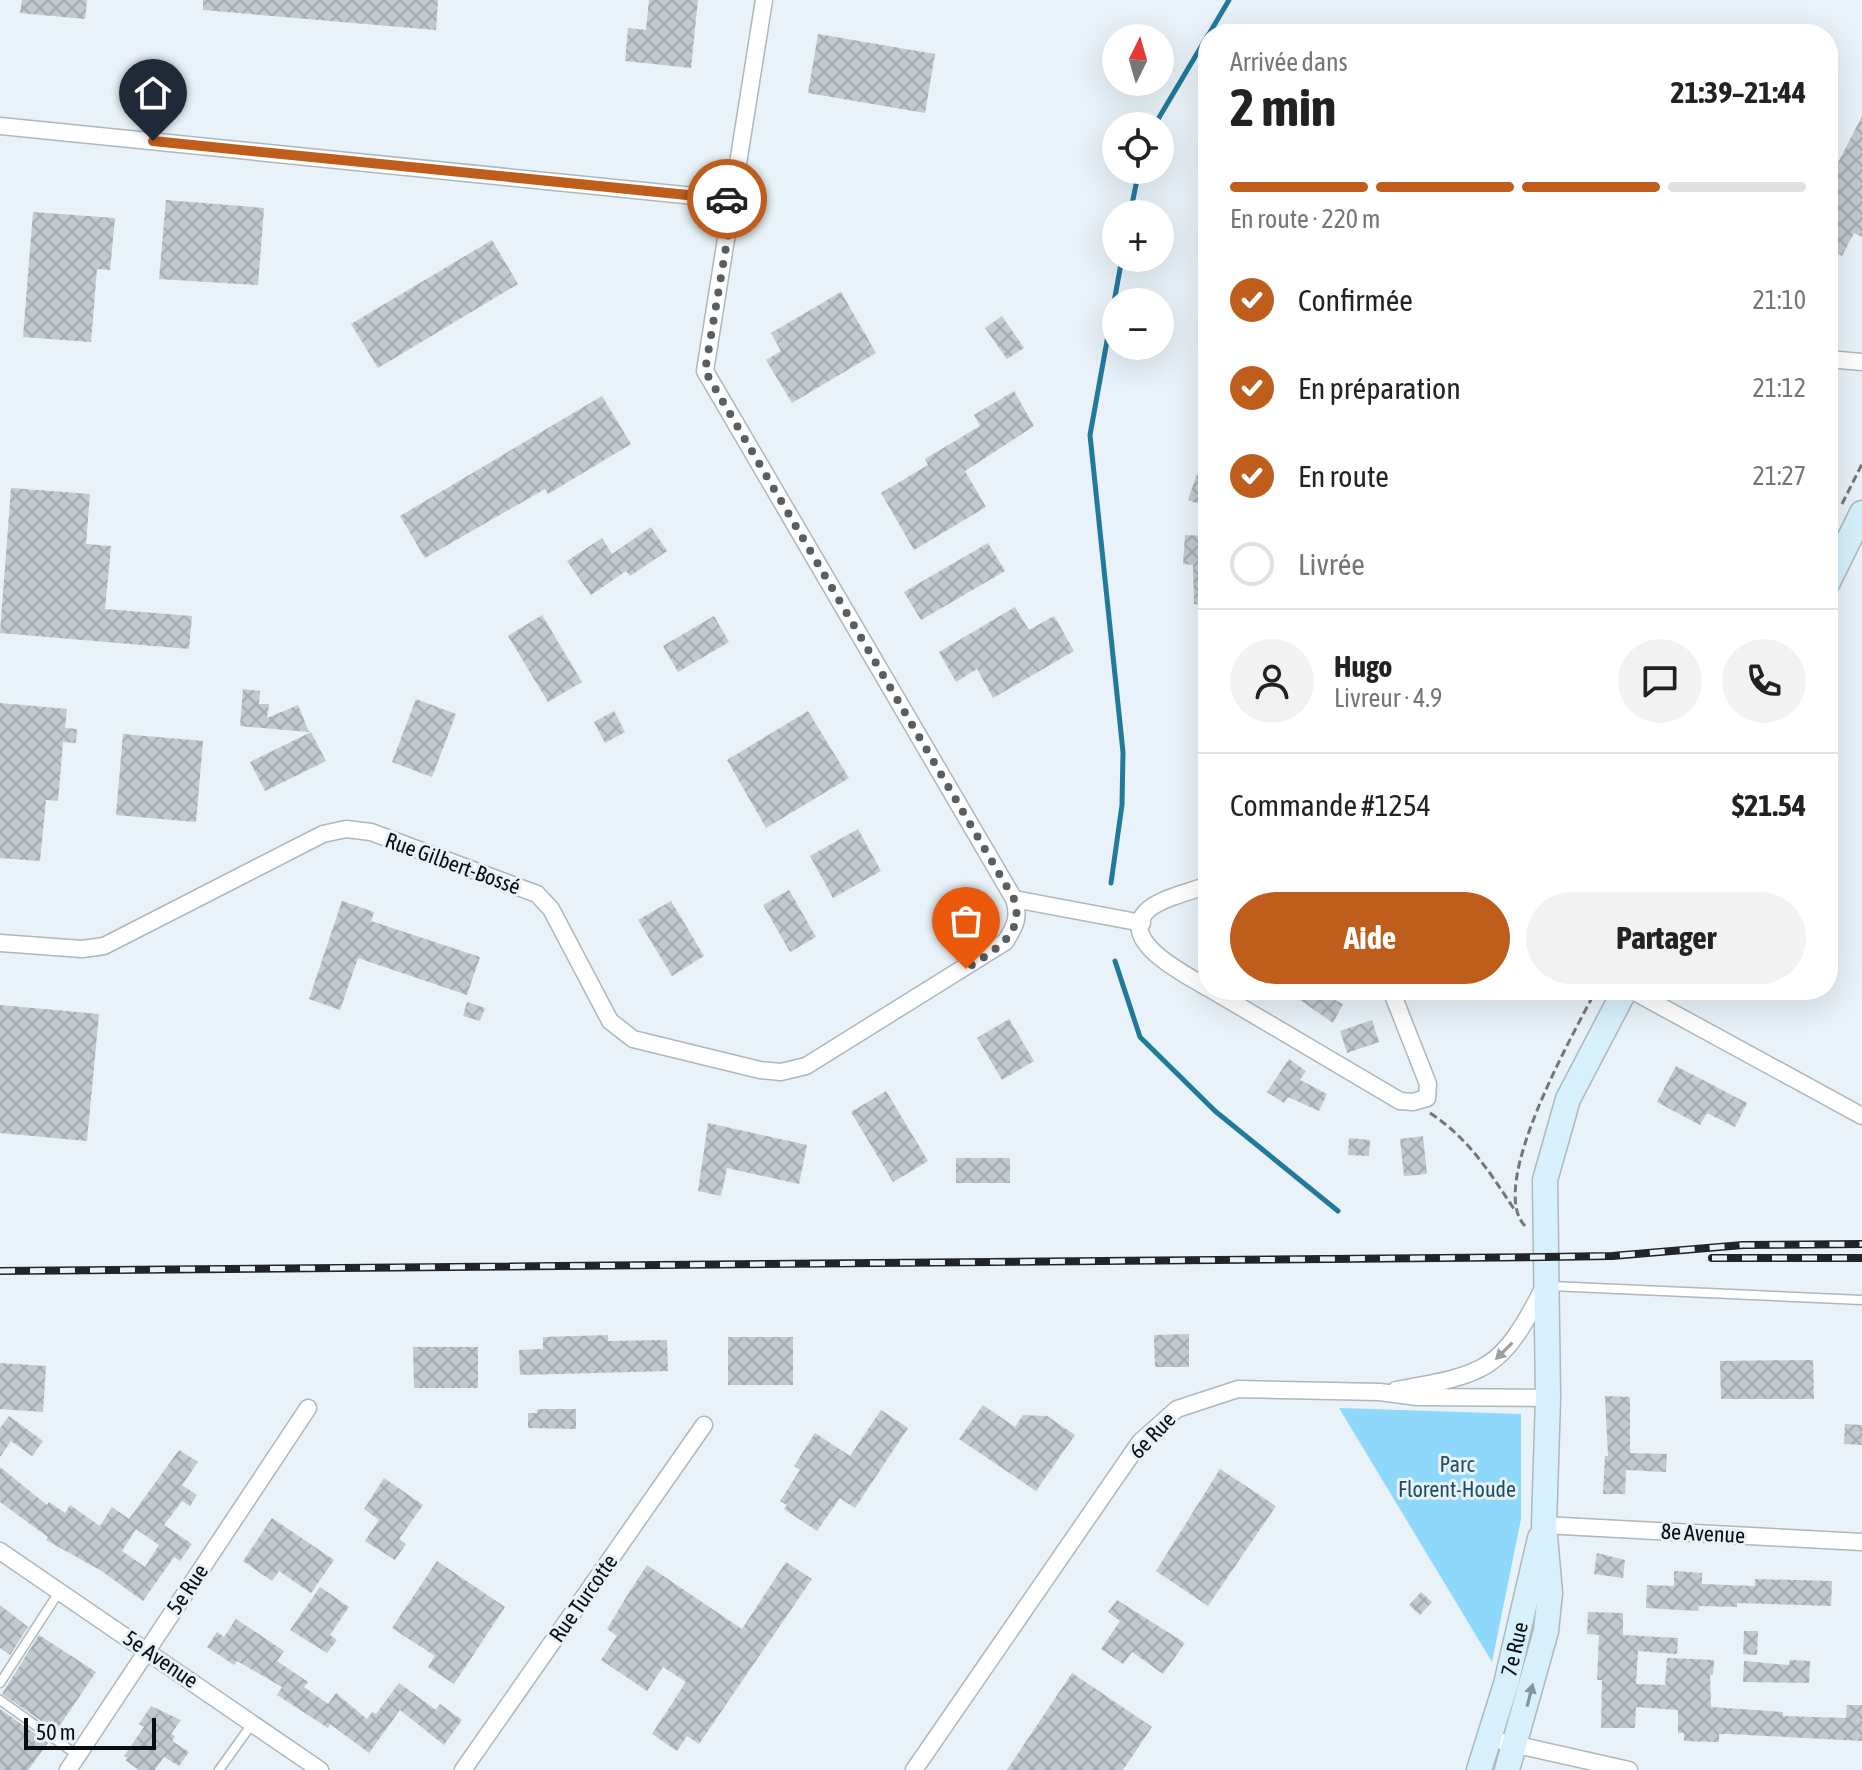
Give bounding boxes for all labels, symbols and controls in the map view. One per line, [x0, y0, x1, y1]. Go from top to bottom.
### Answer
north arrow [1102, 24, 1174, 96]
map controls [1102, 24, 1174, 360]
text: Arrivée dans [1230, 47, 1348, 77]
pin [119, 59, 187, 141]
icon: home [131, 71, 175, 115]
text: 21:39–21:44 [1671, 75, 1806, 109]
text: 2 min [1230, 77, 1336, 137]
button: locate [1102, 112, 1174, 184]
courier [687, 159, 767, 239]
icon: car [705, 177, 749, 221]
button: + [1102, 200, 1174, 272]
text: En route · 220 m [1230, 204, 1380, 234]
icon: check [1230, 278, 1274, 322]
text: Confirmée [1298, 283, 1413, 317]
text: 21:10 [1752, 285, 1806, 315]
button: − [1102, 288, 1174, 360]
icon: check [1230, 366, 1274, 410]
text: En préparation [1298, 371, 1461, 405]
text: 21:12 [1752, 373, 1806, 403]
icon: check [1230, 454, 1274, 498]
text: En route [1298, 459, 1389, 493]
text: 21:27 [1752, 461, 1806, 491]
text: Livrée [1298, 547, 1365, 581]
button: person [1230, 639, 1314, 723]
button: chat [1618, 639, 1702, 723]
button: phone [1722, 639, 1806, 723]
text: Hugo [1334, 649, 1392, 683]
text: Livreur · 4.9 [1334, 683, 1442, 713]
text: Commande #1254 [1230, 788, 1431, 822]
text: $21.54 [1732, 788, 1806, 822]
street label: Rue Gilbert-Bossé [382, 827, 524, 899]
pin [932, 887, 1000, 969]
button: Aide [1230, 892, 1510, 984]
button: Partager [1526, 892, 1806, 984]
icon: bag [944, 899, 988, 943]
one-way arrow [1494, 1342, 1513, 1361]
street label: 6e Rue [1124, 1406, 1180, 1464]
park label: Parc Florent-Houde [1398, 1451, 1516, 1502]
street label: 8e Avenue [1660, 1518, 1746, 1548]
street label: Rue Turcotte [543, 1549, 623, 1647]
street label: 5e Rue [161, 1559, 213, 1619]
street label: 7e Rue [1495, 1619, 1533, 1679]
street label: 5e Avenue [119, 1625, 203, 1693]
one-way arrow [1524, 1683, 1536, 1708]
scale bar [24, 1714, 156, 1750]
text: 50 m [36, 1719, 76, 1745]

